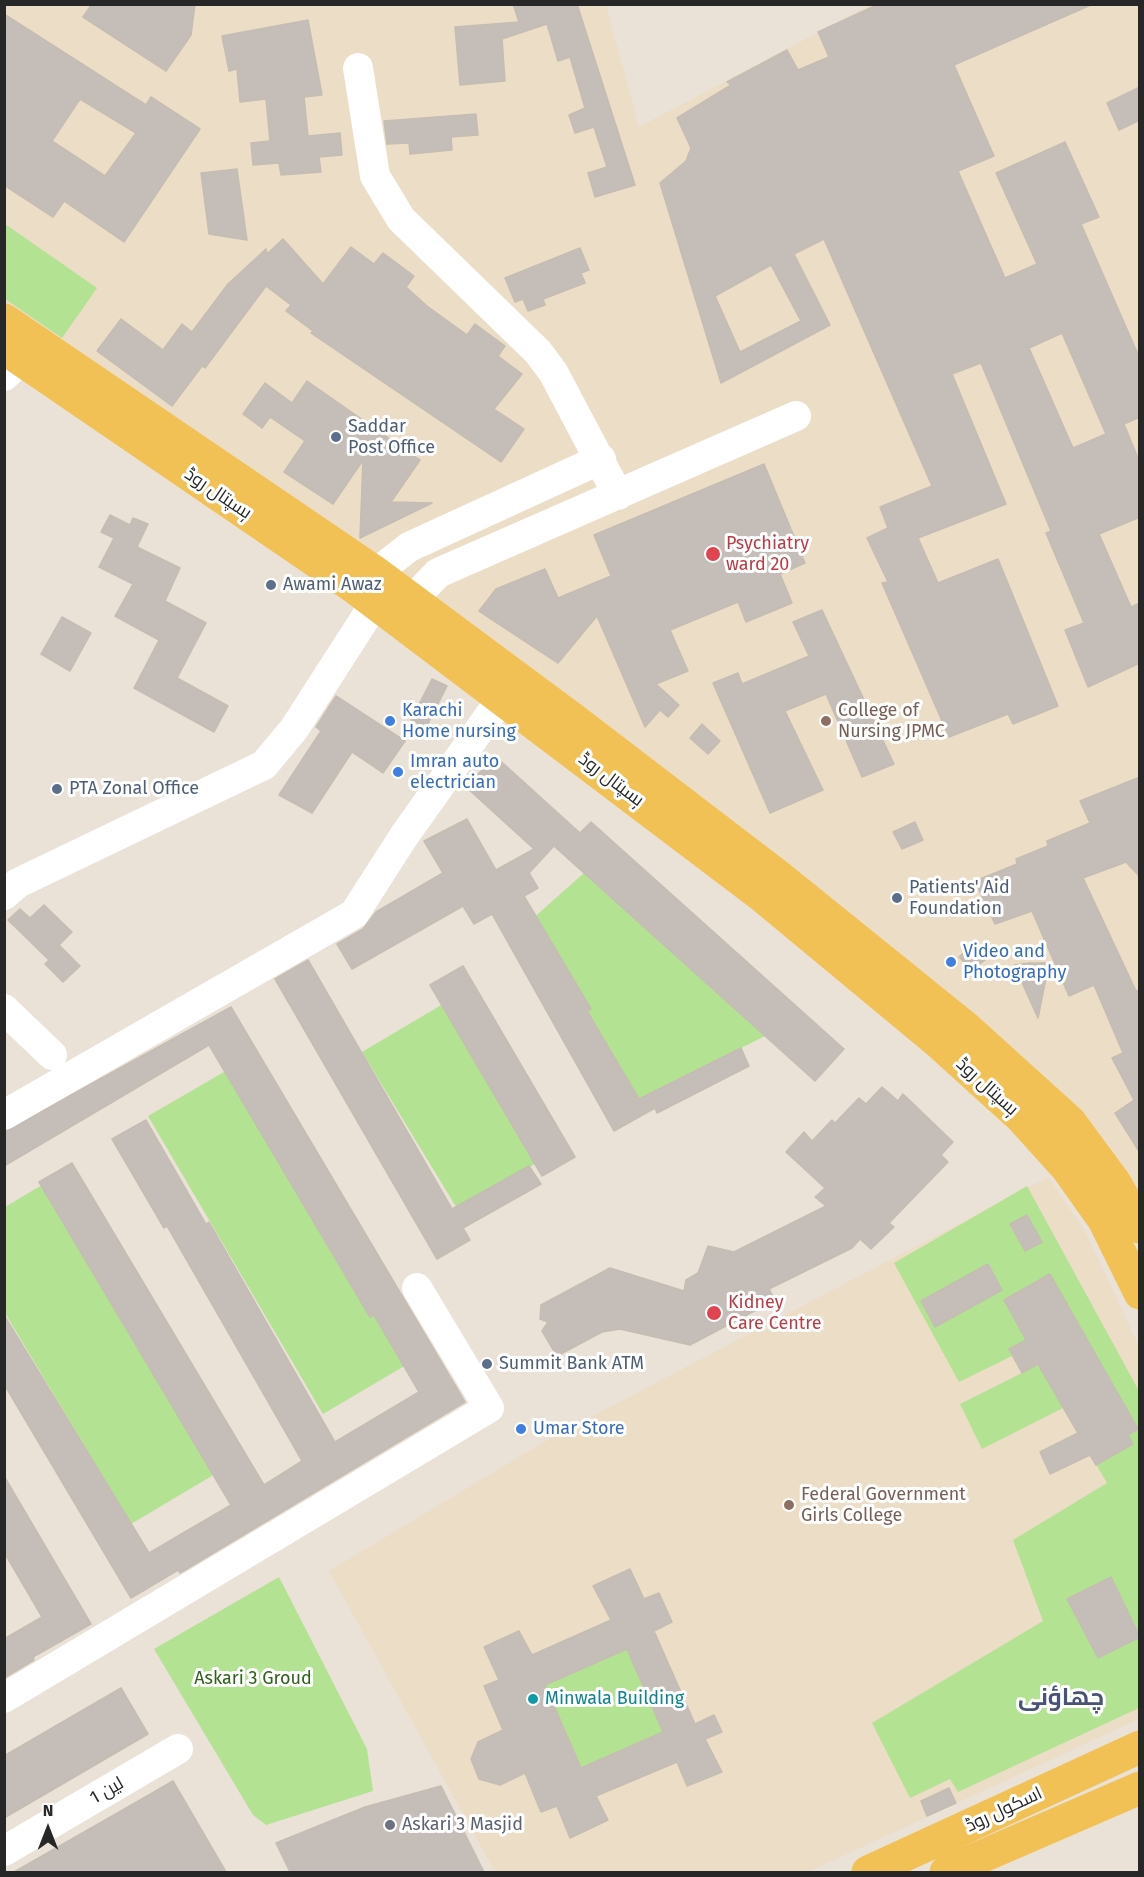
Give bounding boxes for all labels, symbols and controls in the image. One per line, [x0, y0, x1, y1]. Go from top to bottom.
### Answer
place label: Saddar Post Office [348, 416, 435, 458]
marker: Saddar Post Office [329, 430, 343, 444]
street label: ہسپتال روڈ [180, 464, 256, 524]
place label: Psychiatry ward 20 [726, 533, 809, 576]
marker: Psychiatry ward 20 [704, 545, 722, 563]
place label: Awami Awaz [283, 574, 382, 596]
marker: Awami Awaz [264, 578, 278, 592]
place label: Karachi Home nursing [402, 700, 516, 742]
place label: College of Nursing JPMC [838, 700, 945, 742]
marker: Karachi Home nursing [383, 714, 397, 728]
marker: College of Nursing JPMC [819, 714, 833, 728]
street label: ہسپتال روڈ [574, 748, 648, 812]
place label: Imran auto electrician [410, 751, 499, 794]
marker: Imran auto electrician [391, 765, 405, 779]
place label: PTA Zonal Office [69, 778, 199, 800]
marker: PTA Zonal Office [50, 782, 64, 796]
place label: Patients' Aid Foundation [909, 877, 1010, 920]
marker: Patients' Aid Foundation [890, 891, 904, 905]
place label: Video and Photography [963, 941, 1066, 984]
marker: Video and Photography [944, 955, 958, 969]
street label: ہسپتال روڈ [951, 1053, 1023, 1121]
place label: Kidney Care Centre [728, 1292, 821, 1334]
marker: Kidney Care Centre [705, 1304, 723, 1322]
place label: Summit Bank ATM [499, 1353, 644, 1375]
marker: Summit Bank ATM [480, 1357, 494, 1371]
place label: Umar Store [533, 1418, 625, 1440]
marker: Umar Store [514, 1422, 528, 1436]
place label: Federal Government Girls College [801, 1484, 966, 1526]
marker: Federal Government Girls College [782, 1498, 796, 1512]
park label: Askari 3 Groud [194, 1668, 312, 1690]
district label: چھاؤنی [1018, 1684, 1104, 1712]
place label: Minwala Building [545, 1688, 684, 1710]
marker: Minwala Building [526, 1692, 540, 1706]
street label: لین 1 [86, 1773, 128, 1809]
street label: اسکول روڈ [962, 1783, 1046, 1837]
north arrow [18, 1799, 78, 1859]
text: N [43, 1801, 53, 1820]
place label: Askari 3 Masjid [402, 1814, 523, 1836]
marker: Askari 3 Masjid [383, 1818, 397, 1832]

